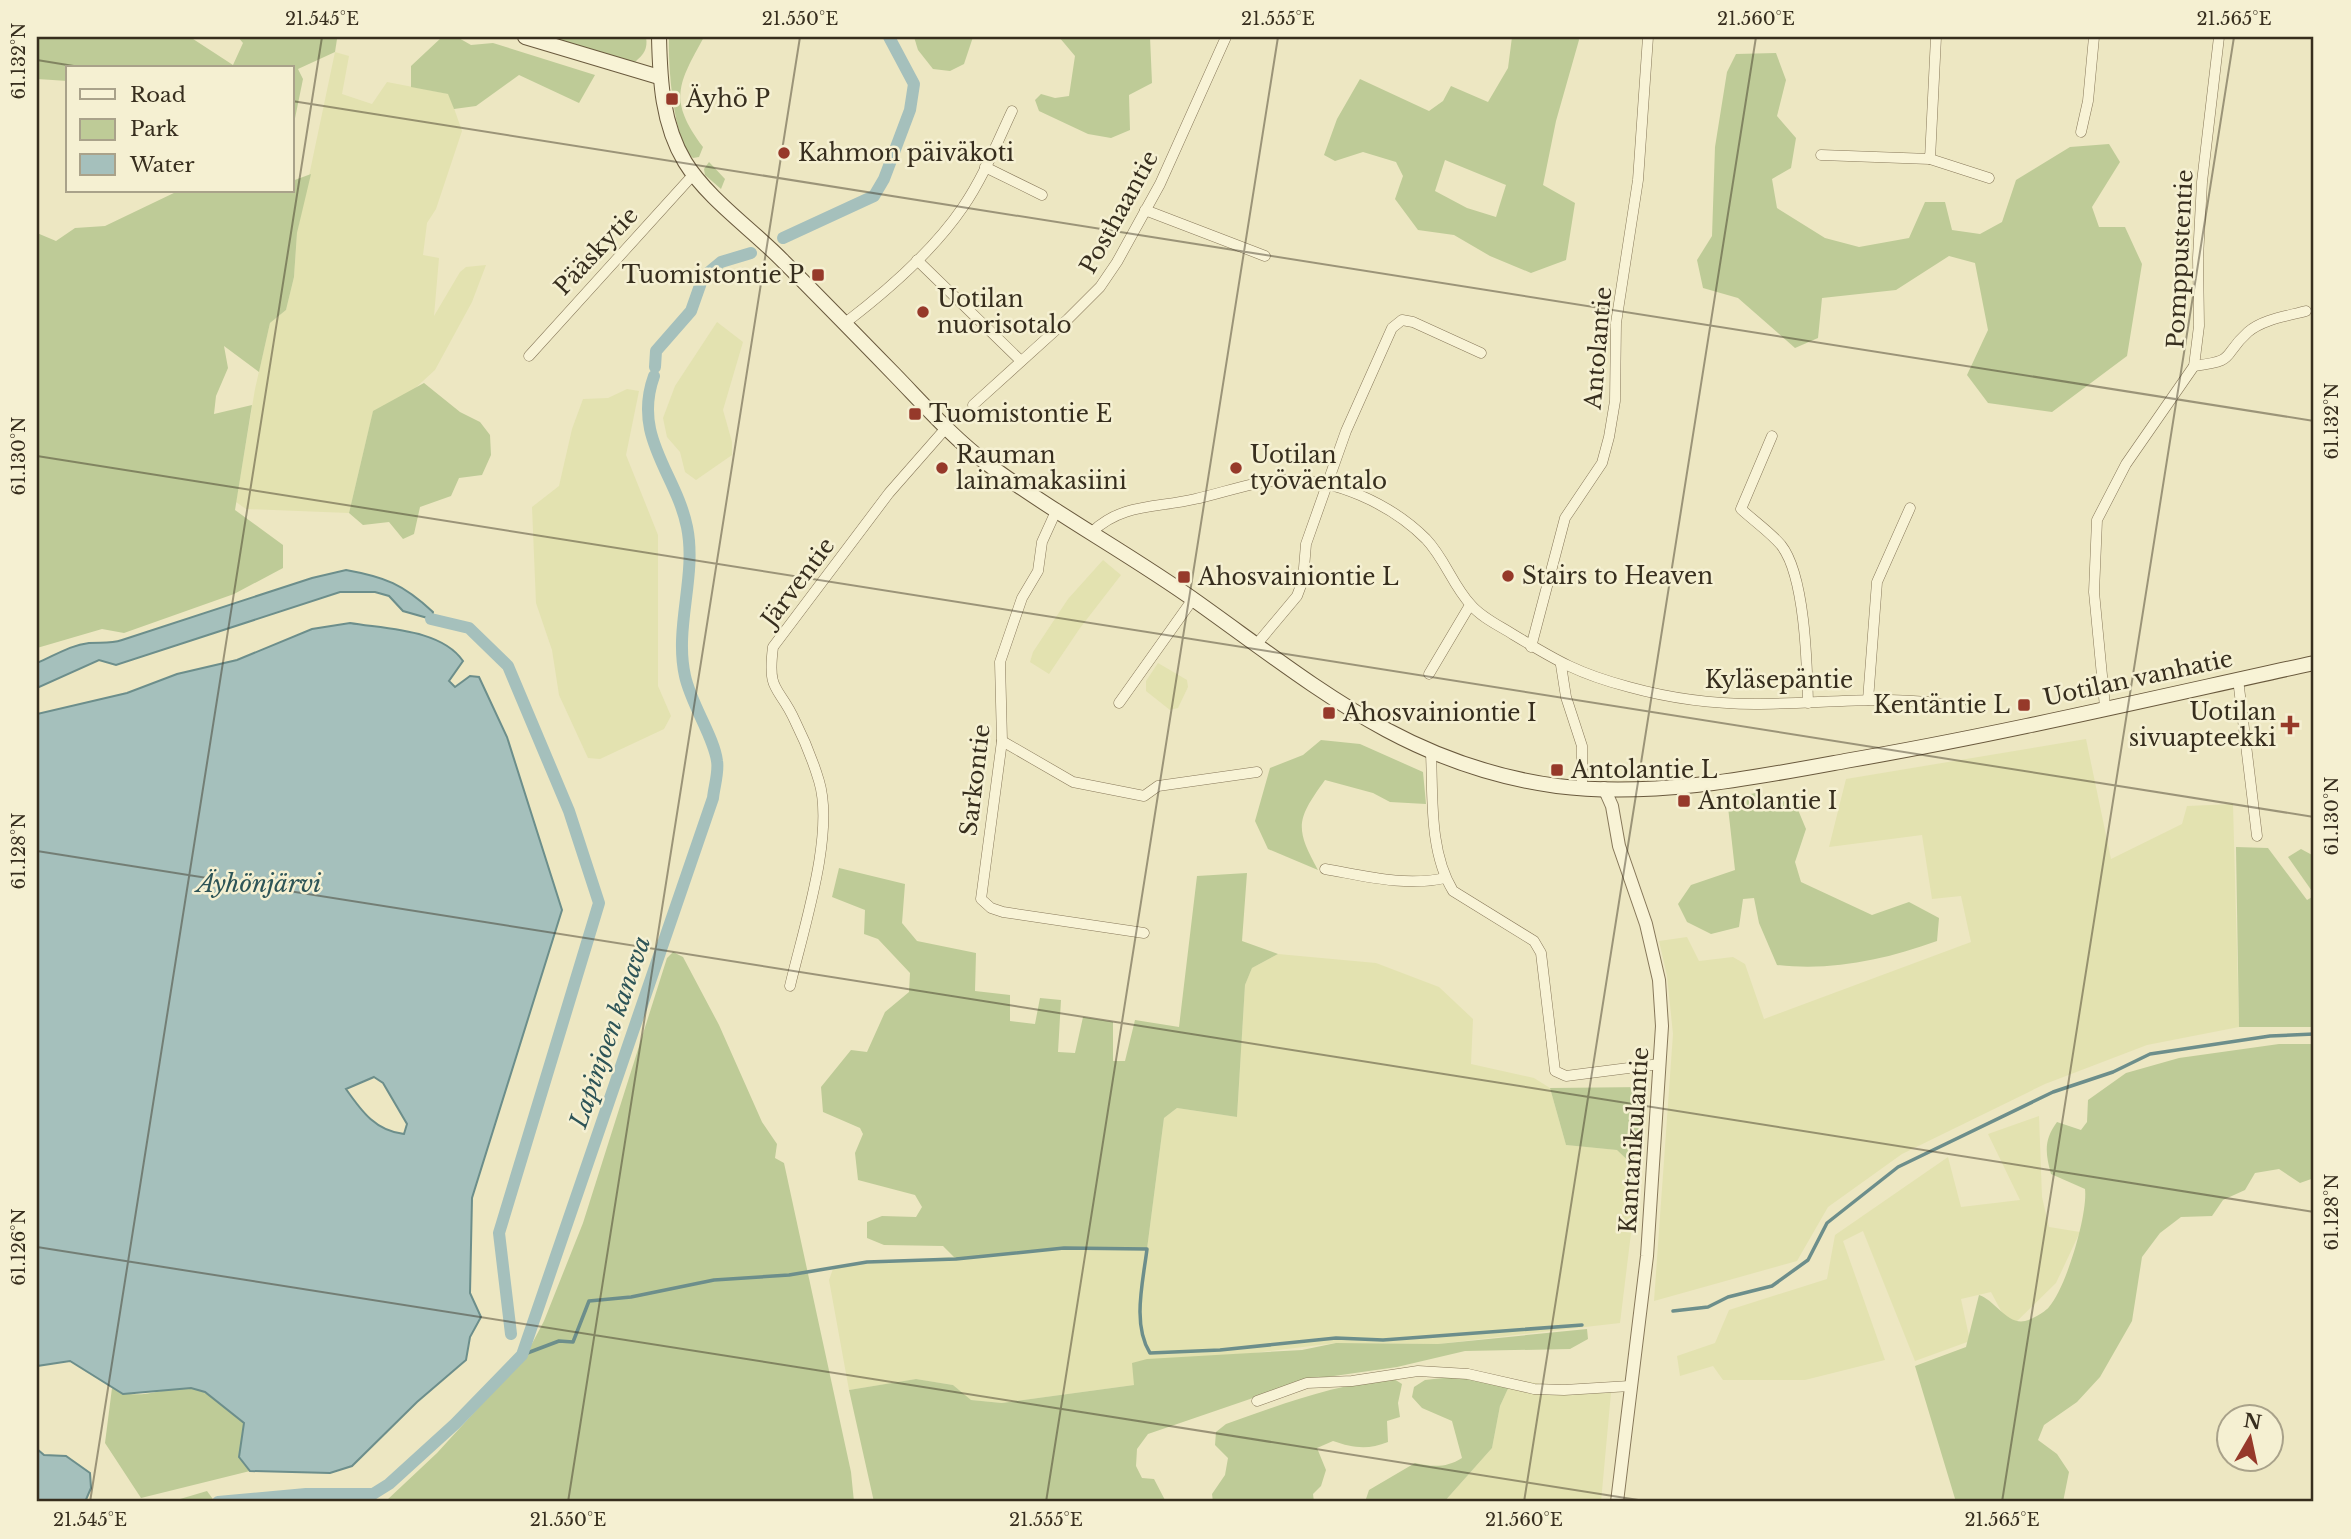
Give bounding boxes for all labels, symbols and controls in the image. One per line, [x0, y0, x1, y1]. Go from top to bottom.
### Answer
text: 21.545°E [285, 8, 359, 30]
text: 21.550°E [762, 8, 838, 30]
text: 21.555°E [1241, 8, 1315, 30]
text: 21.560°E [1717, 8, 1795, 30]
text: 21.565°E [2196, 8, 2272, 30]
text: 61.132°N [8, 22, 30, 100]
legend [66, 66, 294, 192]
text: Road [130, 82, 186, 108]
place label: Äyhö P [685, 84, 770, 113]
marker: Äyhö P [664, 91, 680, 107]
text: Park [130, 116, 179, 142]
place label: Kahmon päiväkoti [798, 139, 1014, 167]
marker: Kahmon päiväkoti [776, 145, 792, 161]
street label: Posthaantie [1074, 146, 1164, 278]
text: Water [129, 152, 194, 178]
street label: Pomppustentie [2161, 169, 2199, 349]
street label: Pääskytie [548, 201, 644, 301]
place label: Tuomistontie P [622, 261, 804, 289]
marker: Tuomistontie P [810, 267, 826, 283]
place label: Uotilan nuorisotalo [937, 285, 1072, 339]
street label: Antolantie [1579, 285, 1617, 412]
marker: Uotilan nuorisotalo [915, 304, 931, 320]
text: 61.132°N [2321, 382, 2343, 460]
place label: Tuomistontie E [929, 400, 1112, 428]
marker: Tuomistontie E [907, 406, 923, 422]
text: 61.130°N [8, 417, 30, 495]
place label: Rauman lainamakasiini [956, 441, 1127, 495]
place label: Uotilan työväentalo [1250, 441, 1387, 495]
marker: Rauman lainamakasiini [934, 460, 950, 476]
marker: Uotilan työväentalo [1228, 460, 1244, 476]
street label: Järventie [754, 532, 841, 634]
place label: Stairs to Heaven [1522, 562, 1713, 590]
place label: Ahosvainiontie L [1197, 563, 1399, 591]
marker: Stairs to Heaven [1500, 568, 1516, 584]
marker: Ahosvainiontie L [1176, 569, 1192, 585]
street label: Uotilan vanhatie [2041, 644, 2235, 712]
street label: Kyläsepäntie [1705, 666, 1853, 694]
place label: Kentäntie L [1873, 691, 2010, 719]
marker: Kentäntie L [2016, 697, 2032, 713]
place label: Uotilan sivuapteekki [2129, 698, 2276, 752]
place label: Ahosvainiontie I [1342, 699, 1537, 727]
marker: Ahosvainiontie I [1321, 705, 1337, 721]
marker: Uotilan sivuapteekki [2282, 717, 2298, 733]
street label: Sarkontie [954, 722, 996, 838]
place label: Antolantie L [1570, 756, 1718, 784]
marker: Antolantie L [1549, 762, 1565, 778]
text: 61.130°N [2321, 777, 2343, 855]
place label: Antolantie I [1697, 787, 1837, 815]
marker: Antolantie I [1676, 793, 1692, 809]
text: 61.128°N [8, 813, 30, 889]
water label: Äyhönjärvi [194, 869, 322, 898]
water label: Lapinjoen kanava [563, 932, 656, 1133]
street label: Kantanikulantie [1614, 1046, 1654, 1234]
text: 61.128°N [2321, 1174, 2343, 1250]
text: 61.126°N [8, 1208, 30, 1286]
north arrow [2214, 1402, 2284, 1472]
text: N [2242, 1409, 2263, 1434]
text: 21.545°E [53, 1509, 127, 1531]
text: 21.550°E [530, 1509, 606, 1531]
text: 21.555°E [1009, 1509, 1083, 1531]
text: 21.560°E [1485, 1509, 1563, 1531]
text: 21.565°E [1964, 1509, 2040, 1531]

